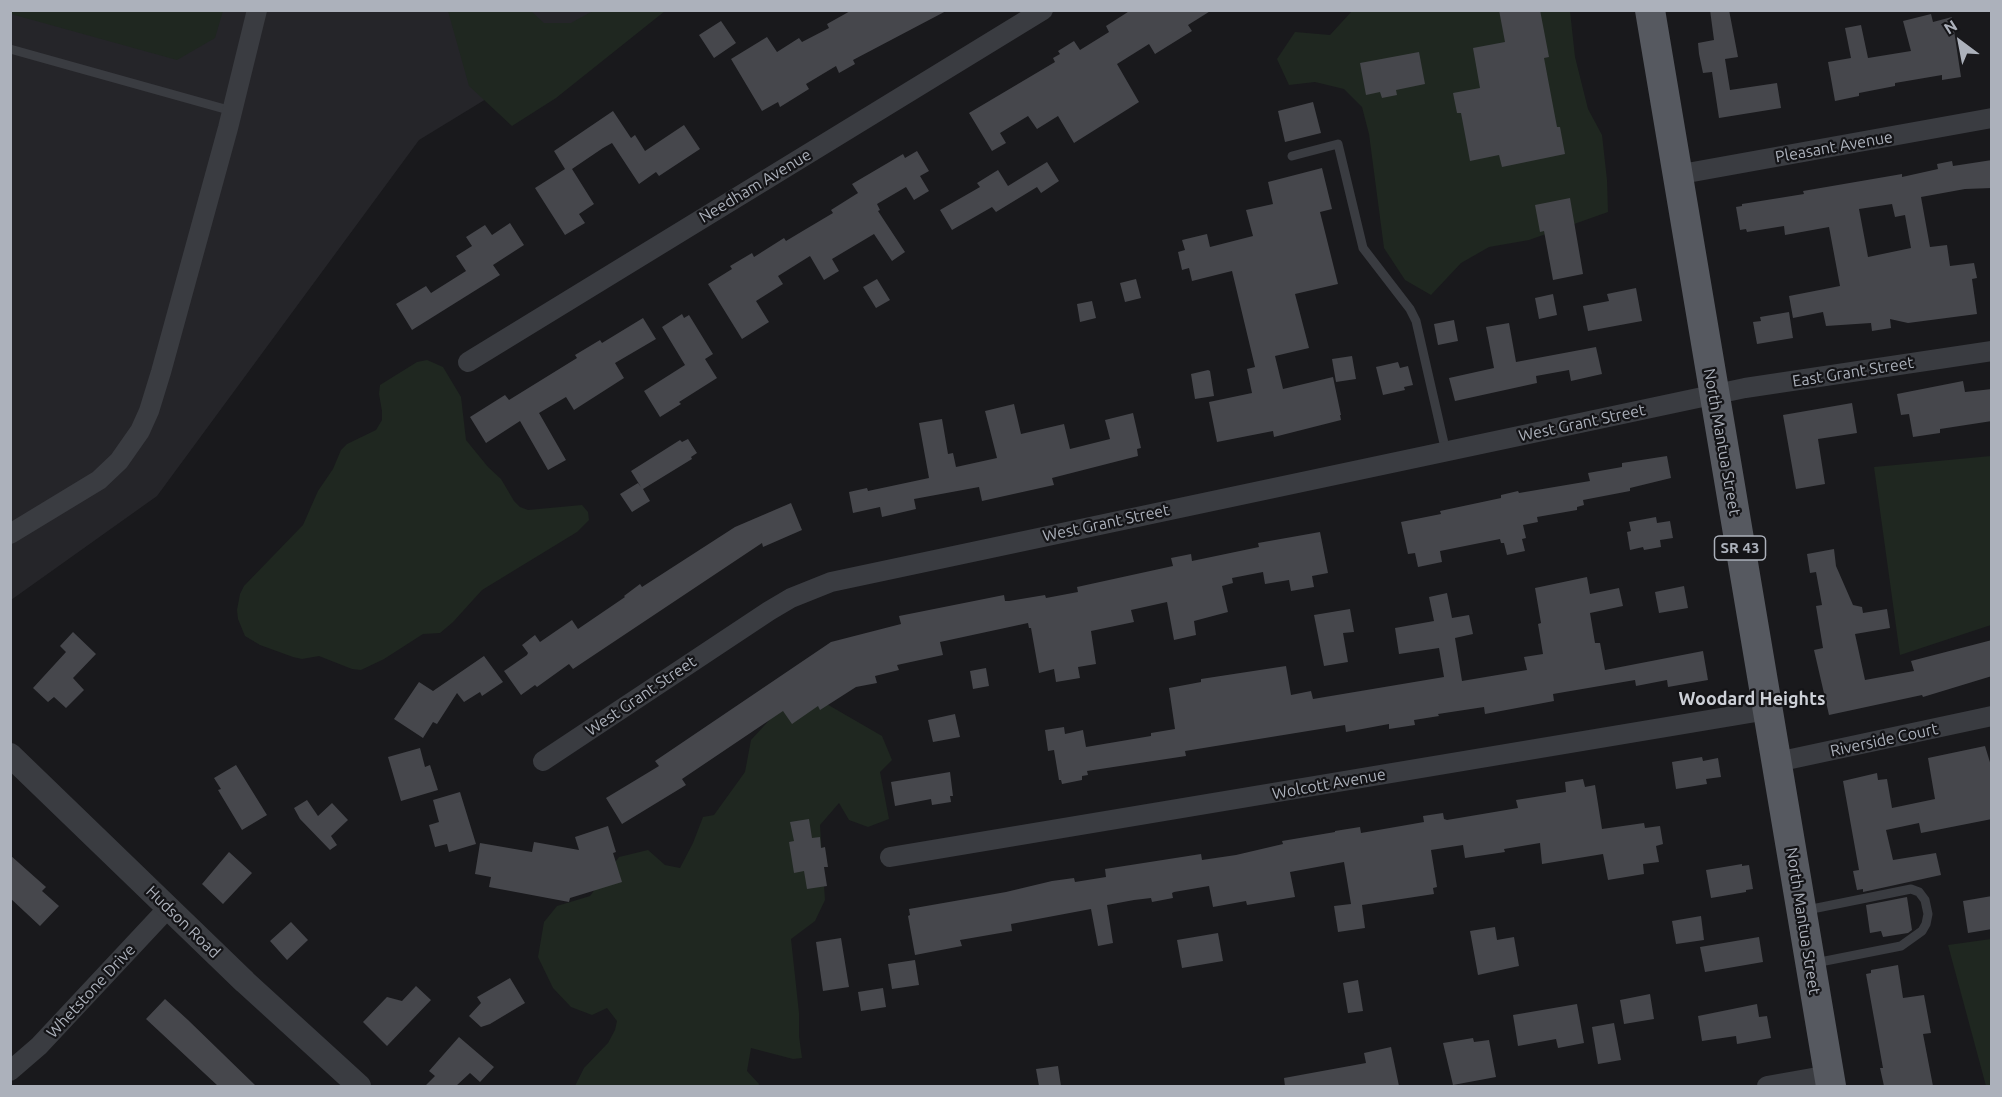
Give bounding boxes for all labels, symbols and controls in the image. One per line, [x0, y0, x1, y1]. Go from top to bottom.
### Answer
north arrow [1930, 12, 1990, 72]
text: N [1941, 16, 1960, 38]
street label: Pleasant Avenue [1774, 127, 1894, 167]
street label: Needham Avenue [696, 145, 814, 227]
street label: East Grant Street [1791, 353, 1915, 391]
street label: North Mantua Street [1700, 367, 1744, 517]
street label: West Grant Street [1517, 400, 1647, 446]
street label: West Grant Street [1041, 500, 1171, 546]
road number: SR 43 [1714, 536, 1766, 560]
street label: West Grant Street [582, 652, 700, 740]
district label: Woodard Heights [1679, 688, 1825, 710]
street label: Riverside Court [1828, 719, 1940, 761]
street label: Wolcott Avenue [1271, 765, 1387, 803]
street label: North Mantua Street [1782, 846, 1824, 996]
street label: Hudson Road [142, 882, 224, 962]
street label: Whetstone Drive [43, 940, 139, 1042]

